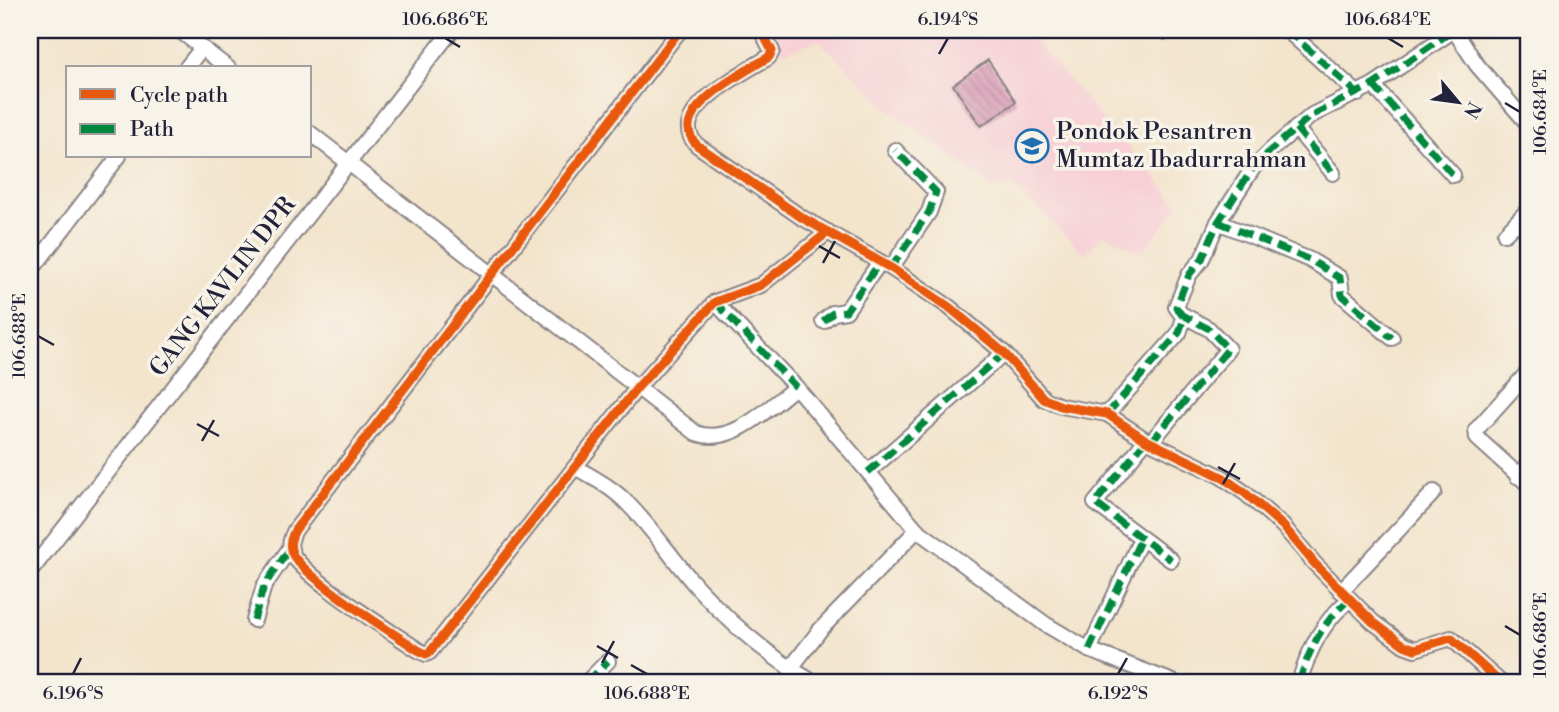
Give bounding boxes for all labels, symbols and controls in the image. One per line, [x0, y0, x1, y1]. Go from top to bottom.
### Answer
text: 106.686°E [402, 8, 488, 31]
text: 6.194°S [918, 8, 978, 31]
text: 106.684°E [1345, 8, 1431, 31]
legend [66, 66, 312, 158]
north arrow [1422, 66, 1492, 136]
text: 106.684°E [1529, 69, 1552, 155]
text: Cycle path [130, 83, 229, 109]
text: N [1458, 97, 1486, 122]
text: Path [130, 117, 175, 143]
place label: Pondok Pesantren Mumtaz Ibadurrahman [1056, 117, 1307, 175]
school or university icon: Pondok Pesantren Mumtaz Ibadurrahman [1013, 127, 1051, 165]
street label: GANG KAVLIN DPR [143, 190, 303, 383]
text: 106.688°E [8, 293, 31, 379]
text: 106.686°E [1529, 592, 1552, 678]
text: 6.196°S [42, 682, 104, 705]
text: 106.688°E [604, 682, 690, 705]
text: 6.192°S [1088, 682, 1148, 705]

